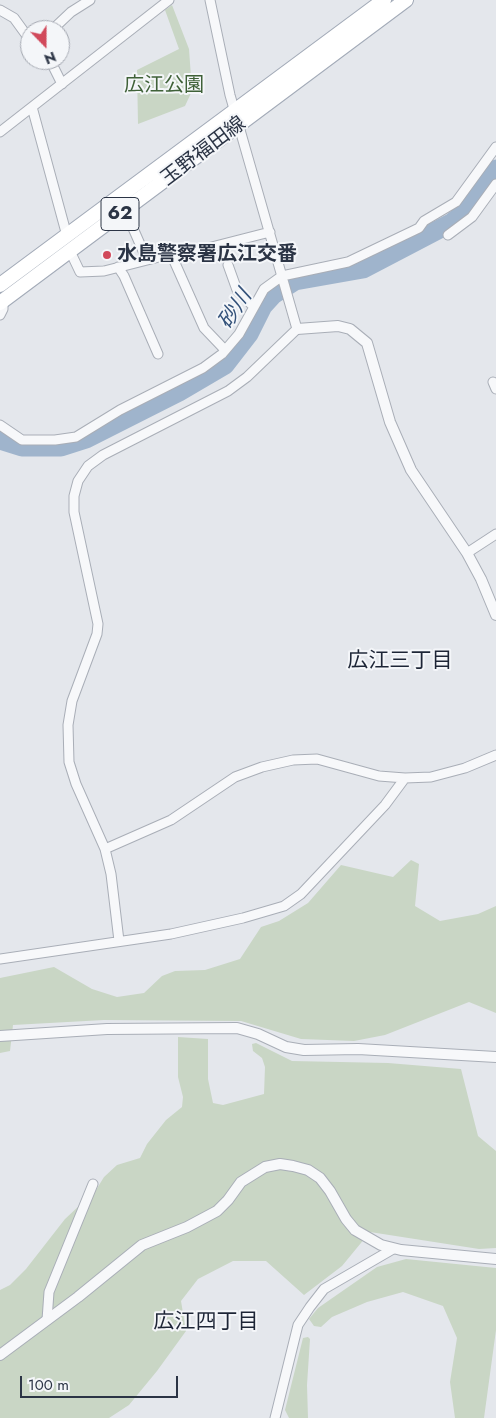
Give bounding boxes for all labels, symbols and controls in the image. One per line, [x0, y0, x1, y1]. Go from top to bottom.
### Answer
north arrow [20, 20, 70, 70]
text: N [41, 47, 59, 69]
park label: 広江公園 [124, 74, 204, 98]
street label: 玉野福田線 [157, 112, 251, 192]
road number: 62 [101, 198, 139, 230]
place label: 水島警察署広江交番 [117, 243, 297, 267]
marker: 水島警察署広江交番 [101, 249, 113, 261]
water label: 砂川 [214, 286, 258, 334]
district label: 広江三丁目 [348, 649, 452, 675]
district label: 広江四丁目 [154, 1310, 258, 1336]
scale bar [22, 1366, 180, 1398]
text: 100 m [28, 1374, 69, 1396]

